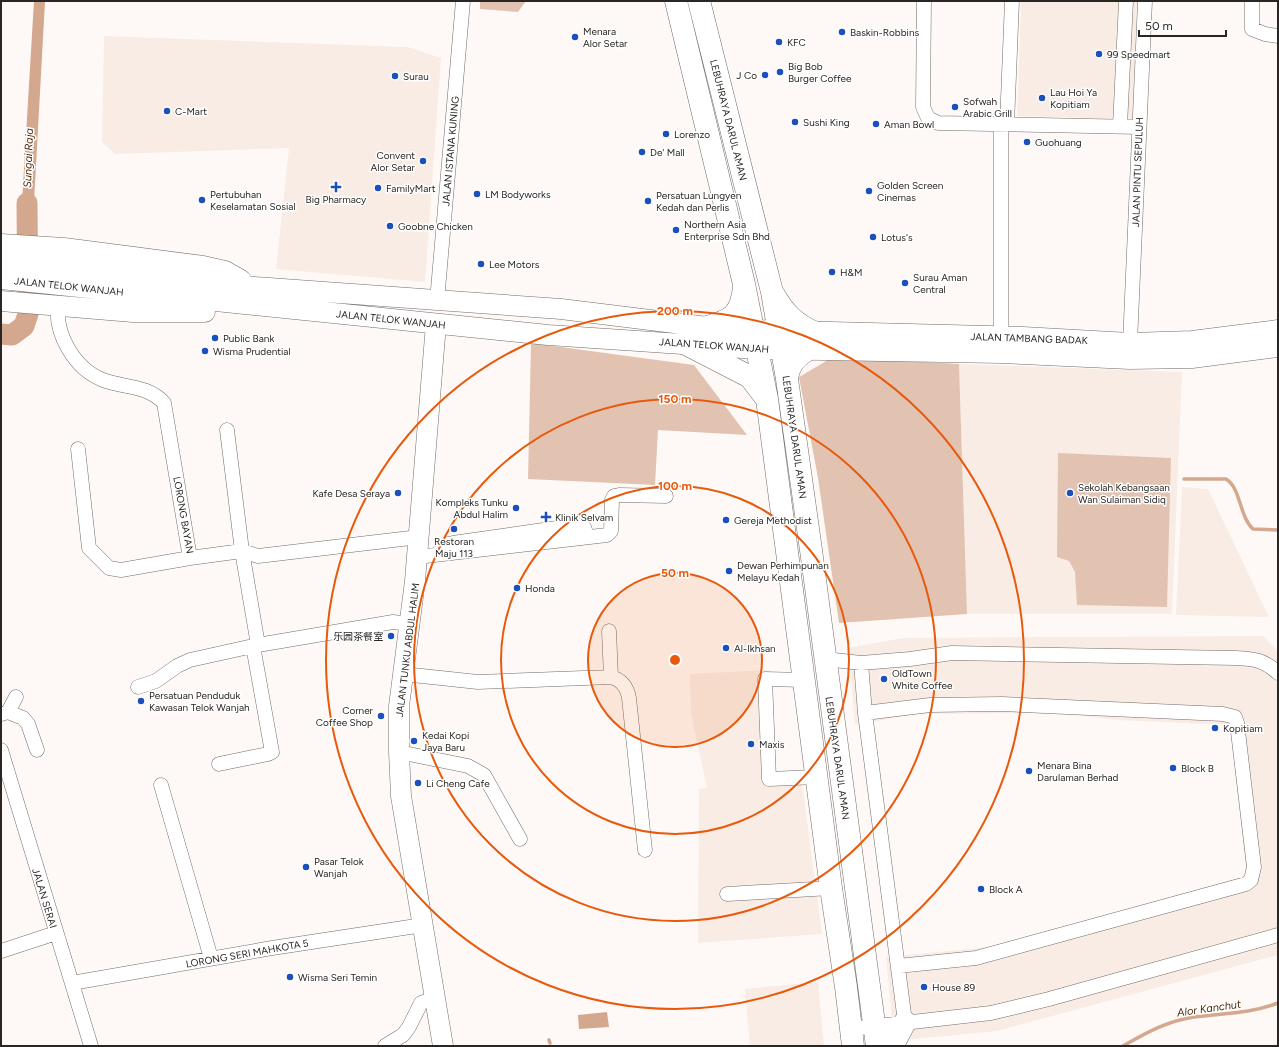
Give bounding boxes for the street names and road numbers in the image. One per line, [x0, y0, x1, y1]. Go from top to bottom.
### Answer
street label: LEBUHRAYA DARUL AMAN [707, 58, 750, 182]
street label: JALAN ISTANA KUNING [439, 95, 462, 207]
street label: JALAN PINTU SEPULUH [1129, 117, 1146, 227]
street label: JALAN TELOK WANJAH [14, 274, 124, 299]
street label: JALAN TELOK WANJAH [336, 307, 446, 332]
street label: JALAN TAMBANG BADAK [970, 330, 1089, 347]
street label: JALAN TELOK WANJAH [659, 335, 769, 356]
street label: LEBUHRAYA DARUL AMAN [779, 375, 810, 500]
street label: LORONG BAYAN [170, 476, 197, 555]
street label: JALAN TUNKU ABDUL HALIM [393, 582, 422, 718]
street label: LEBUHRAYA DARUL AMAN [822, 696, 853, 821]
street label: JALAN SERAI [29, 867, 60, 930]
street label: LORONG SERI MAHKOTA 5 [185, 936, 310, 971]

